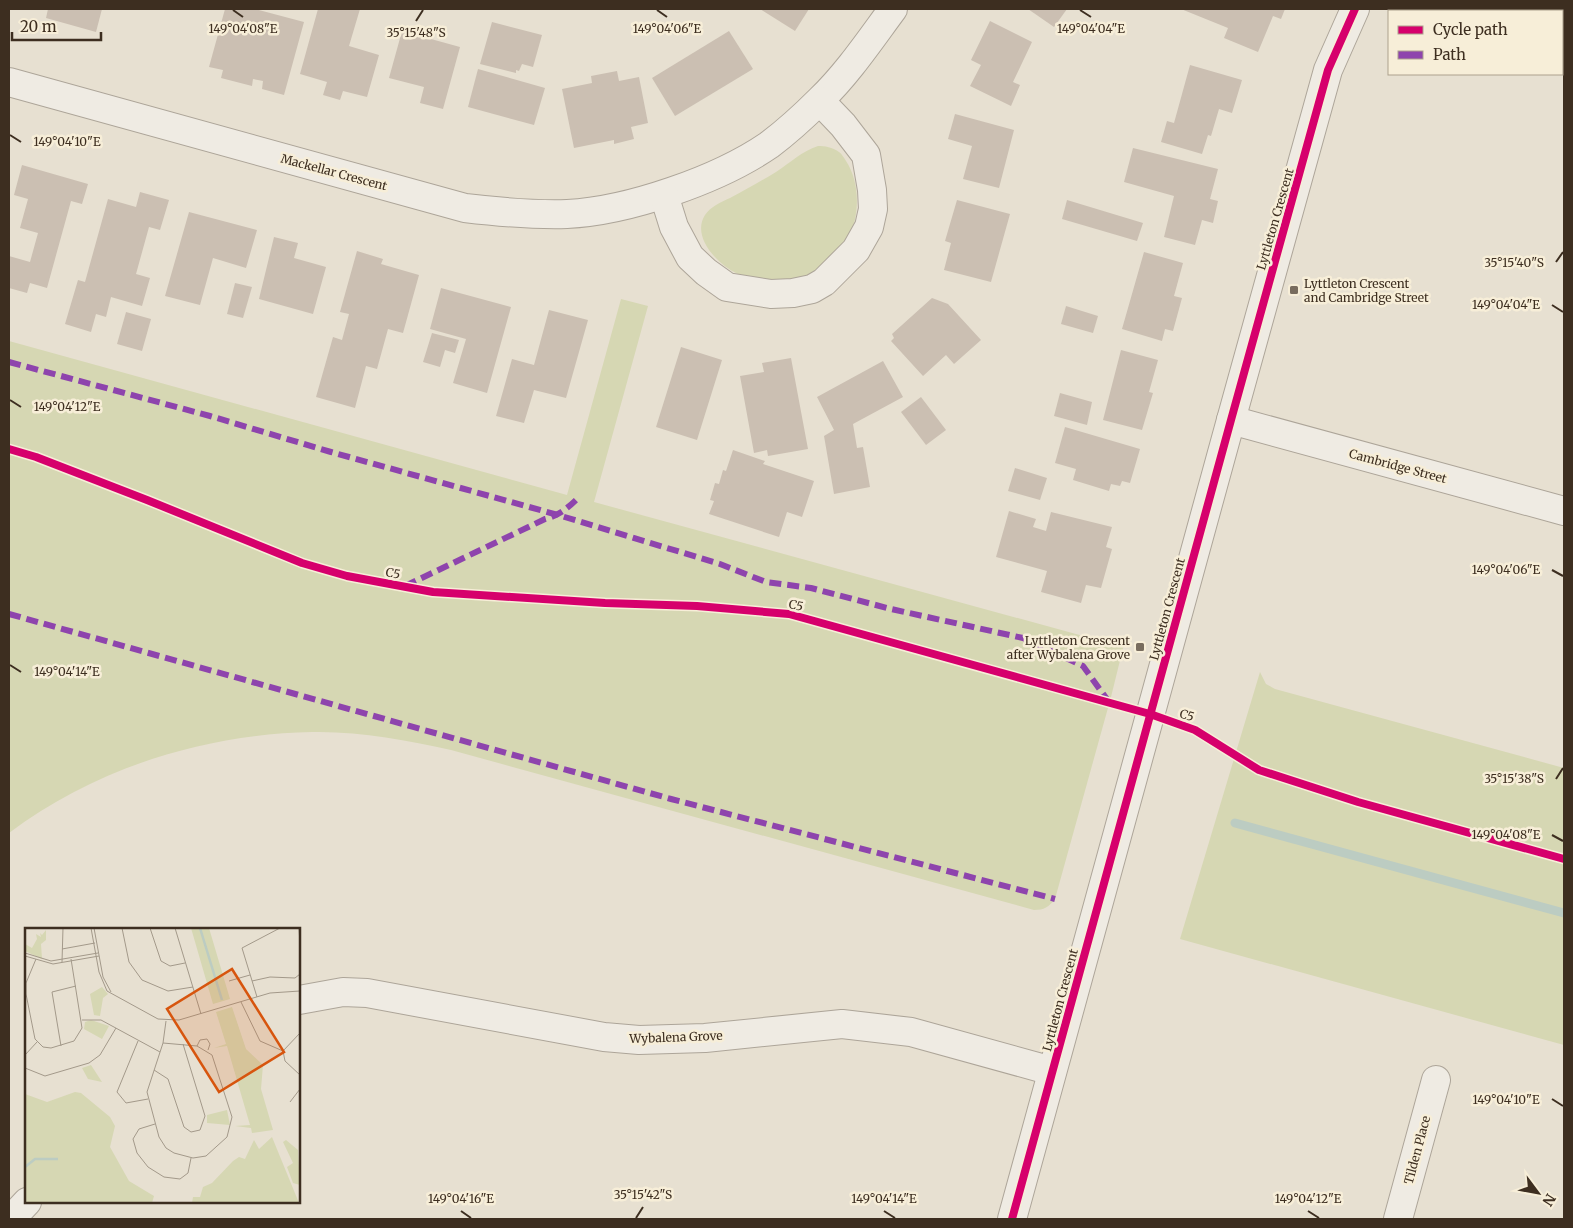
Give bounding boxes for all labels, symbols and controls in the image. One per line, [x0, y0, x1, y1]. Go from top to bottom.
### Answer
scale bar [12, 10, 101, 42]
legend [1388, 10, 1563, 75]
text: 20 m [20, 17, 57, 36]
text: Cycle path [1433, 20, 1508, 39]
text: 149°04'08"E [209, 21, 278, 36]
text: 149°04'06"E [633, 21, 702, 36]
text: 149°04'04"E [1057, 21, 1125, 36]
text: 35°15'48"S [386, 25, 446, 40]
text: Path [1433, 45, 1466, 64]
text: 149°04'10"E [34, 134, 101, 149]
street label: Mackellar Crescent [279, 151, 389, 194]
street label: Lyttleton Crescent [1253, 166, 1297, 272]
text: 35°15'40"S [1484, 255, 1544, 270]
place label: Lyttleton Crescent and Cambridge Street [1304, 276, 1429, 305]
marker: Lyttleton Crescent and Cambridge Street [1288, 284, 1300, 296]
text: 149°04'04"E [1472, 297, 1540, 312]
text: 149°04'12"E [34, 399, 101, 414]
street label: Cambridge Street [1348, 446, 1449, 486]
street label: Lyttleton Crescent [1146, 556, 1188, 662]
text: 149°04'06"E [1472, 562, 1541, 577]
street label: C5 [384, 564, 402, 582]
street label: C5 [787, 596, 805, 614]
place label: Lyttleton Crescent after Wybalena Grove [1007, 633, 1130, 662]
marker: Lyttleton Crescent after Wybalena Grove [1134, 641, 1146, 653]
text: 149°04'14"E [34, 664, 100, 679]
street label: C5 [1178, 706, 1196, 724]
text: 35°15'38"S [1484, 771, 1544, 786]
text: 149°04'08"E [1472, 827, 1541, 842]
inset map [25, 928, 300, 1203]
street label: Lyttleton Crescent [1039, 947, 1081, 1053]
street label: Wybalena Grove [628, 1028, 723, 1046]
text: 149°04'10"E [1473, 1092, 1540, 1107]
street label: Tilden Place [1401, 1114, 1433, 1186]
north arrow [1513, 1168, 1563, 1218]
text: 35°15'42"S [614, 1187, 672, 1202]
text: N [1538, 1190, 1560, 1209]
text: 149°04'16"E [428, 1191, 494, 1206]
text: 149°04'14"E [851, 1191, 917, 1206]
text: 149°04'12"E [1275, 1191, 1342, 1206]

